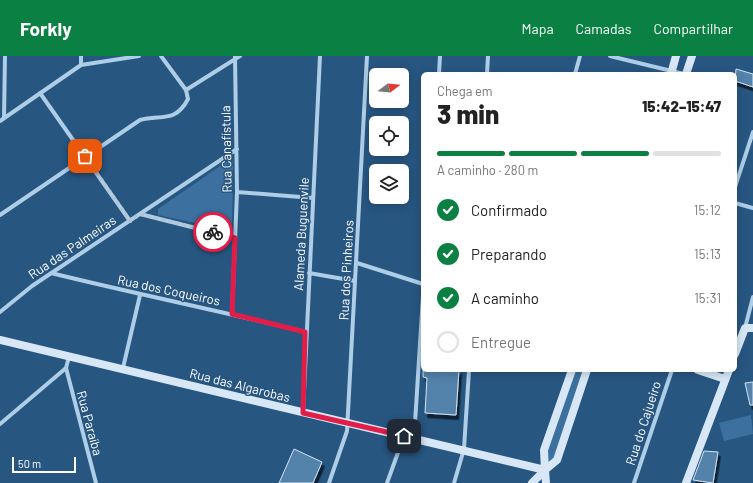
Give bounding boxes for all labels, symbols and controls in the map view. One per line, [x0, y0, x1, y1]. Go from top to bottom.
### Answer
text: Forkly [20, 17, 72, 40]
text: Mapa [522, 20, 554, 37]
text: Camadas [576, 20, 631, 37]
text: Compartilhar [653, 20, 733, 37]
north arrow [369, 68, 409, 108]
map controls [369, 68, 409, 204]
text: Chega em [437, 83, 493, 99]
text: 15:42–15:47 [642, 97, 721, 115]
text: 3 min [437, 98, 499, 129]
street label: Rua Canafístula [217, 105, 235, 193]
button: locate [369, 116, 409, 156]
pin [68, 139, 102, 173]
icon: bag [74, 145, 96, 167]
text: A caminho · 280 m [437, 162, 538, 178]
button: layers [369, 164, 409, 204]
street label: Alameda Buguenvile [290, 177, 312, 291]
icon: check [437, 199, 459, 221]
text: Confirmado [471, 201, 547, 219]
text: 15:12 [694, 202, 721, 218]
street label: Rua das Palmeiras [25, 212, 119, 282]
courier [193, 212, 233, 252]
street label: Rua dos Pinheiros [335, 219, 357, 321]
icon: bike [202, 221, 224, 243]
icon: check [437, 243, 459, 265]
text: Preparando [471, 245, 547, 263]
text: 15:13 [694, 246, 721, 262]
street label: Rua dos Coqueiros [116, 271, 222, 309]
icon: check [437, 287, 459, 309]
text: A caminho [471, 289, 539, 307]
text: 15:31 [694, 290, 721, 306]
text: Entregue [471, 333, 531, 351]
street label: Rua das Algarobas [188, 365, 292, 405]
street label: Rua do Cajueiro [622, 379, 664, 467]
street label: Rua Paraíba [74, 389, 106, 457]
pin [387, 419, 421, 453]
icon: home [393, 425, 415, 447]
scale bar [12, 455, 76, 474]
text: 50 m [18, 457, 41, 470]

